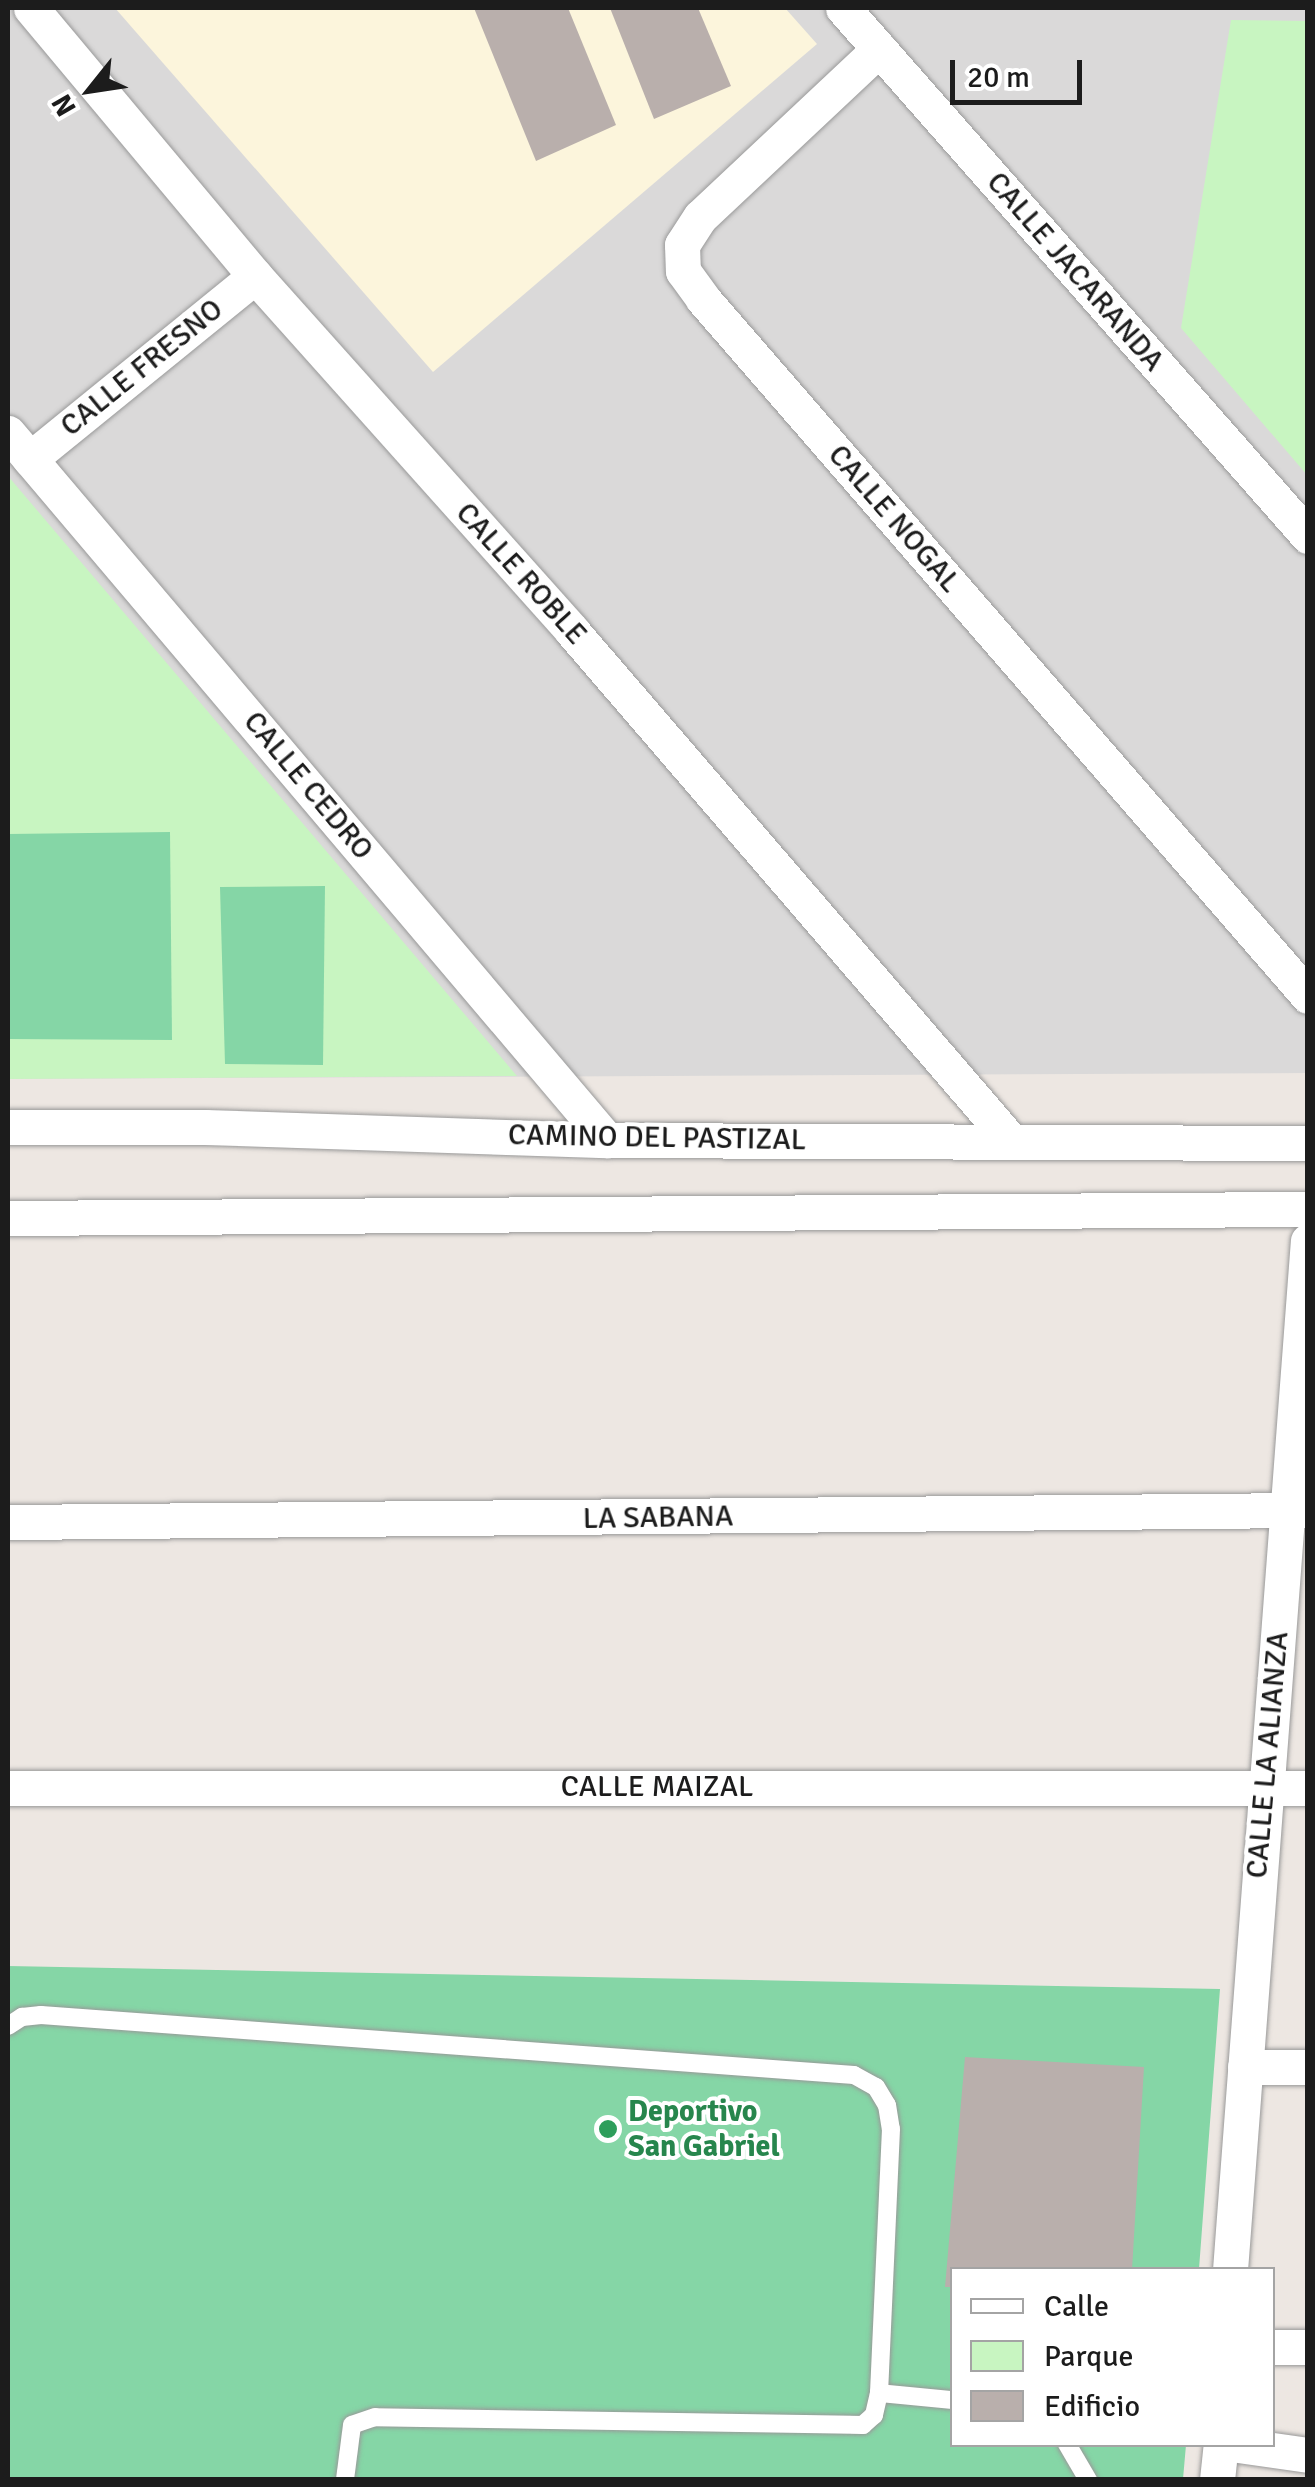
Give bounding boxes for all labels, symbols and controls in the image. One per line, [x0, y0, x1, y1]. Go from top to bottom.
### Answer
north arrow [40, 40, 140, 140]
scale bar [955, 40, 1088, 102]
text: 20 m [967, 59, 1030, 96]
text: N [44, 88, 84, 122]
street label: CALLE JACARANDA [979, 165, 1171, 379]
street label: CALLE FRESNO [54, 292, 230, 444]
street label: CALLE NOGAL [820, 438, 968, 600]
street label: CALLE ROBLE [448, 496, 594, 652]
street label: CALLE CEDRO [236, 704, 380, 868]
street label: CAMINO DEL PASTIZAL [508, 1117, 806, 1159]
street label: LA SABANA [582, 1499, 734, 1537]
street label: CALLE LA ALIANZA [1239, 1630, 1297, 1880]
street label: CALLE MAIZAL [561, 1769, 753, 1805]
place label: Deportivo San Gabriel [628, 2094, 780, 2164]
marker: Deportivo San Gabriel [597, 2118, 619, 2140]
legend [950, 2267, 1275, 2447]
text: Calle [1044, 2288, 1109, 2325]
text: Parque [1044, 2338, 1134, 2375]
text: Edificio [1044, 2388, 1140, 2425]

